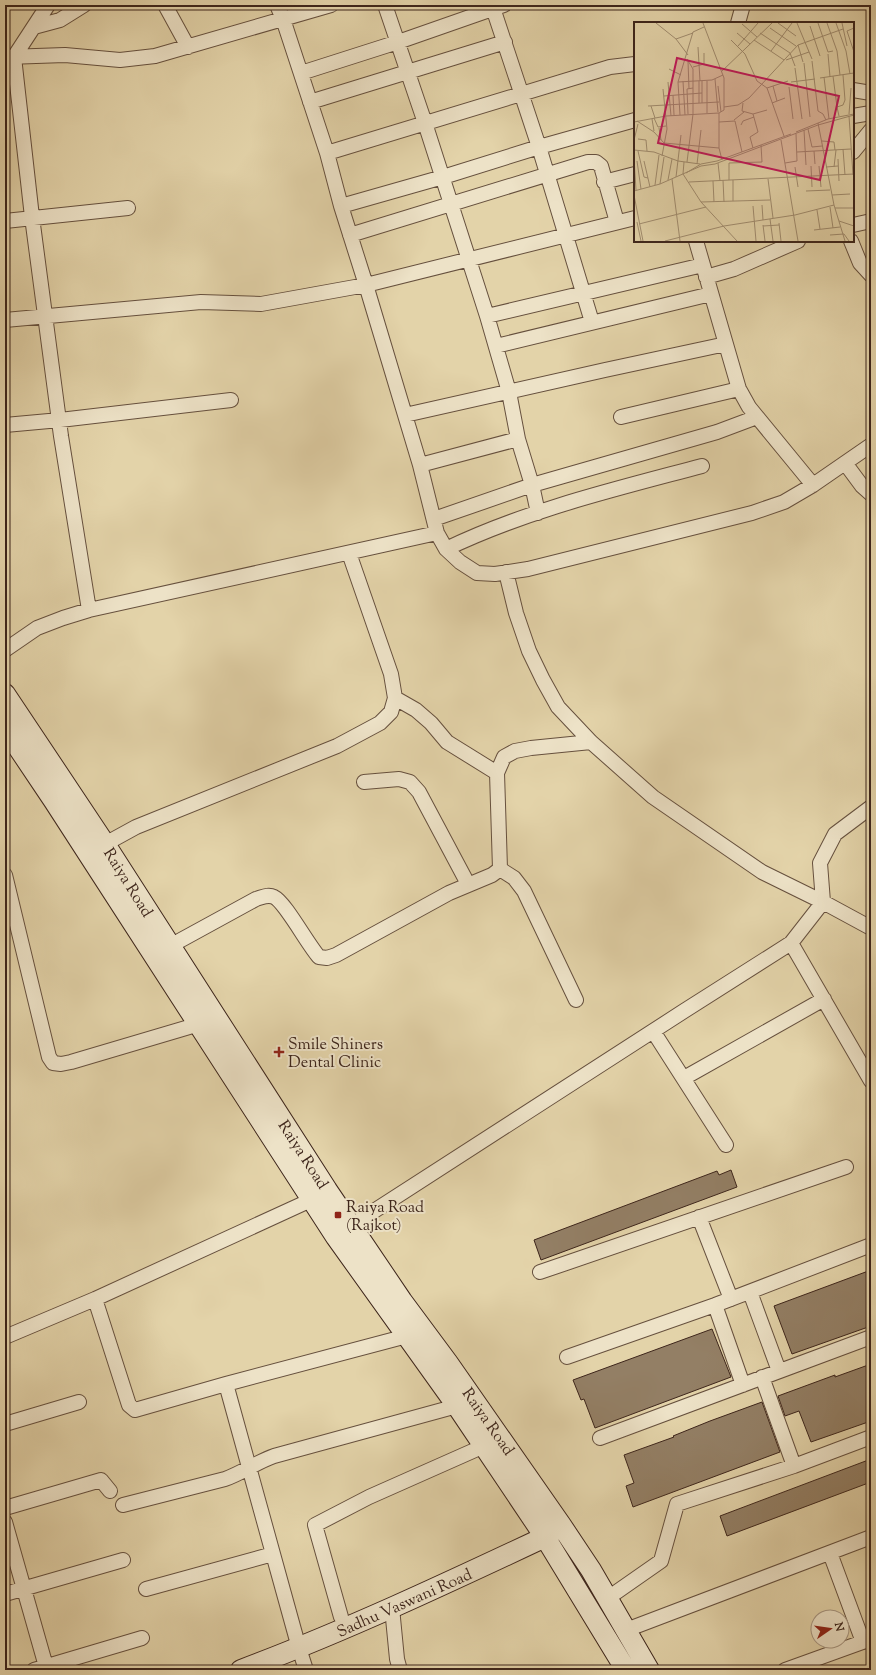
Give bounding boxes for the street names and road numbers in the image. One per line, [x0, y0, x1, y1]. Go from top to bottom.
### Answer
street label: Raiya Road [96, 844, 157, 923]
street label: Raiya Road [271, 1116, 333, 1194]
street label: Raiya Road [455, 1384, 519, 1461]
street label: Sadhu Vaswani Road [334, 1564, 476, 1644]

